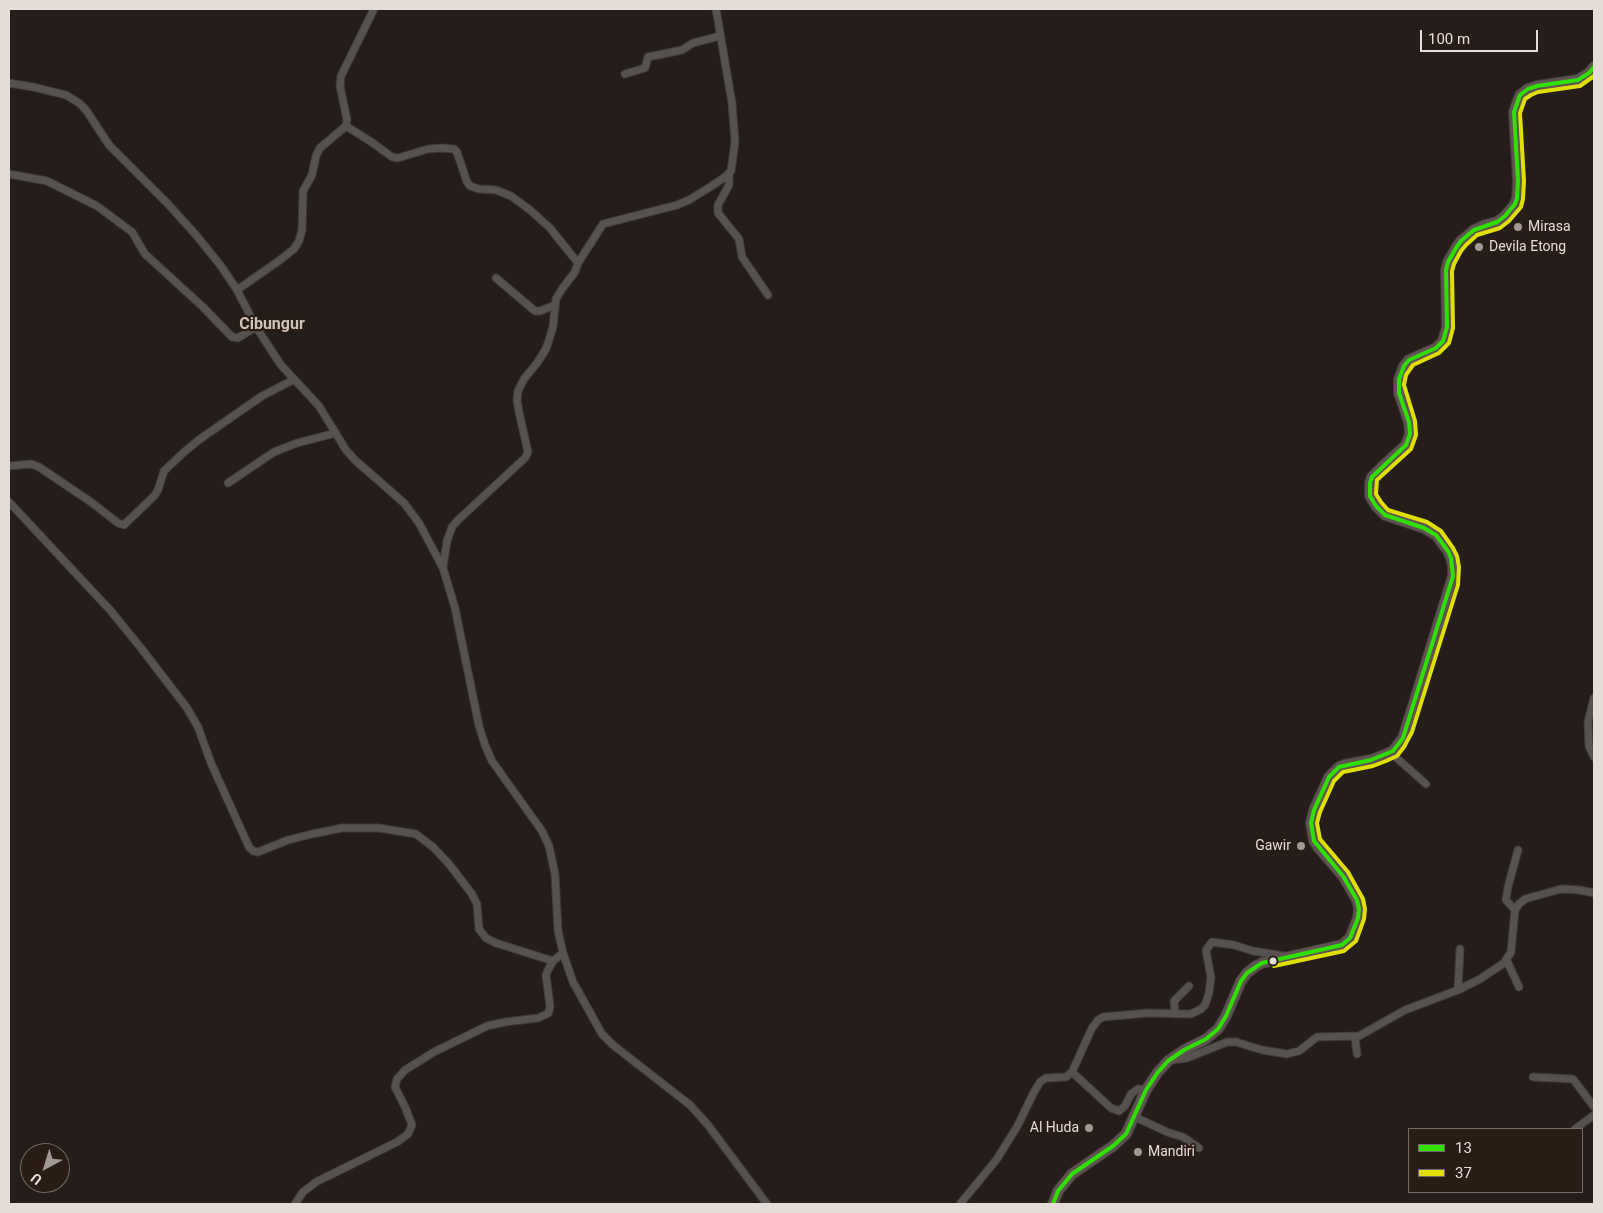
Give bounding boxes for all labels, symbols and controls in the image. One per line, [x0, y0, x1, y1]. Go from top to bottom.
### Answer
scale bar [1423, 20, 1540, 52]
text: 100 m [1428, 30, 1470, 48]
place label: Mirasa [1528, 219, 1571, 235]
marker: Mirasa [1512, 221, 1524, 233]
place label: Devila Etong [1489, 239, 1566, 255]
marker: Devila Etong [1473, 241, 1485, 253]
district label: Cibungur [239, 315, 305, 335]
place label: Gawir [1255, 838, 1291, 854]
marker: Gawir [1295, 840, 1307, 852]
unlabelled marker [1268, 956, 1278, 966]
place label: Al Huda [1030, 1120, 1079, 1136]
marker: Al Huda [1083, 1122, 1095, 1134]
legend [1408, 1128, 1583, 1193]
text: 13 [1455, 1139, 1472, 1157]
north arrow [20, 1143, 70, 1193]
place label: Mandiri [1148, 1144, 1195, 1160]
marker: Mandiri [1132, 1146, 1144, 1158]
text: 37 [1455, 1164, 1472, 1182]
text: U [28, 1170, 45, 1188]

